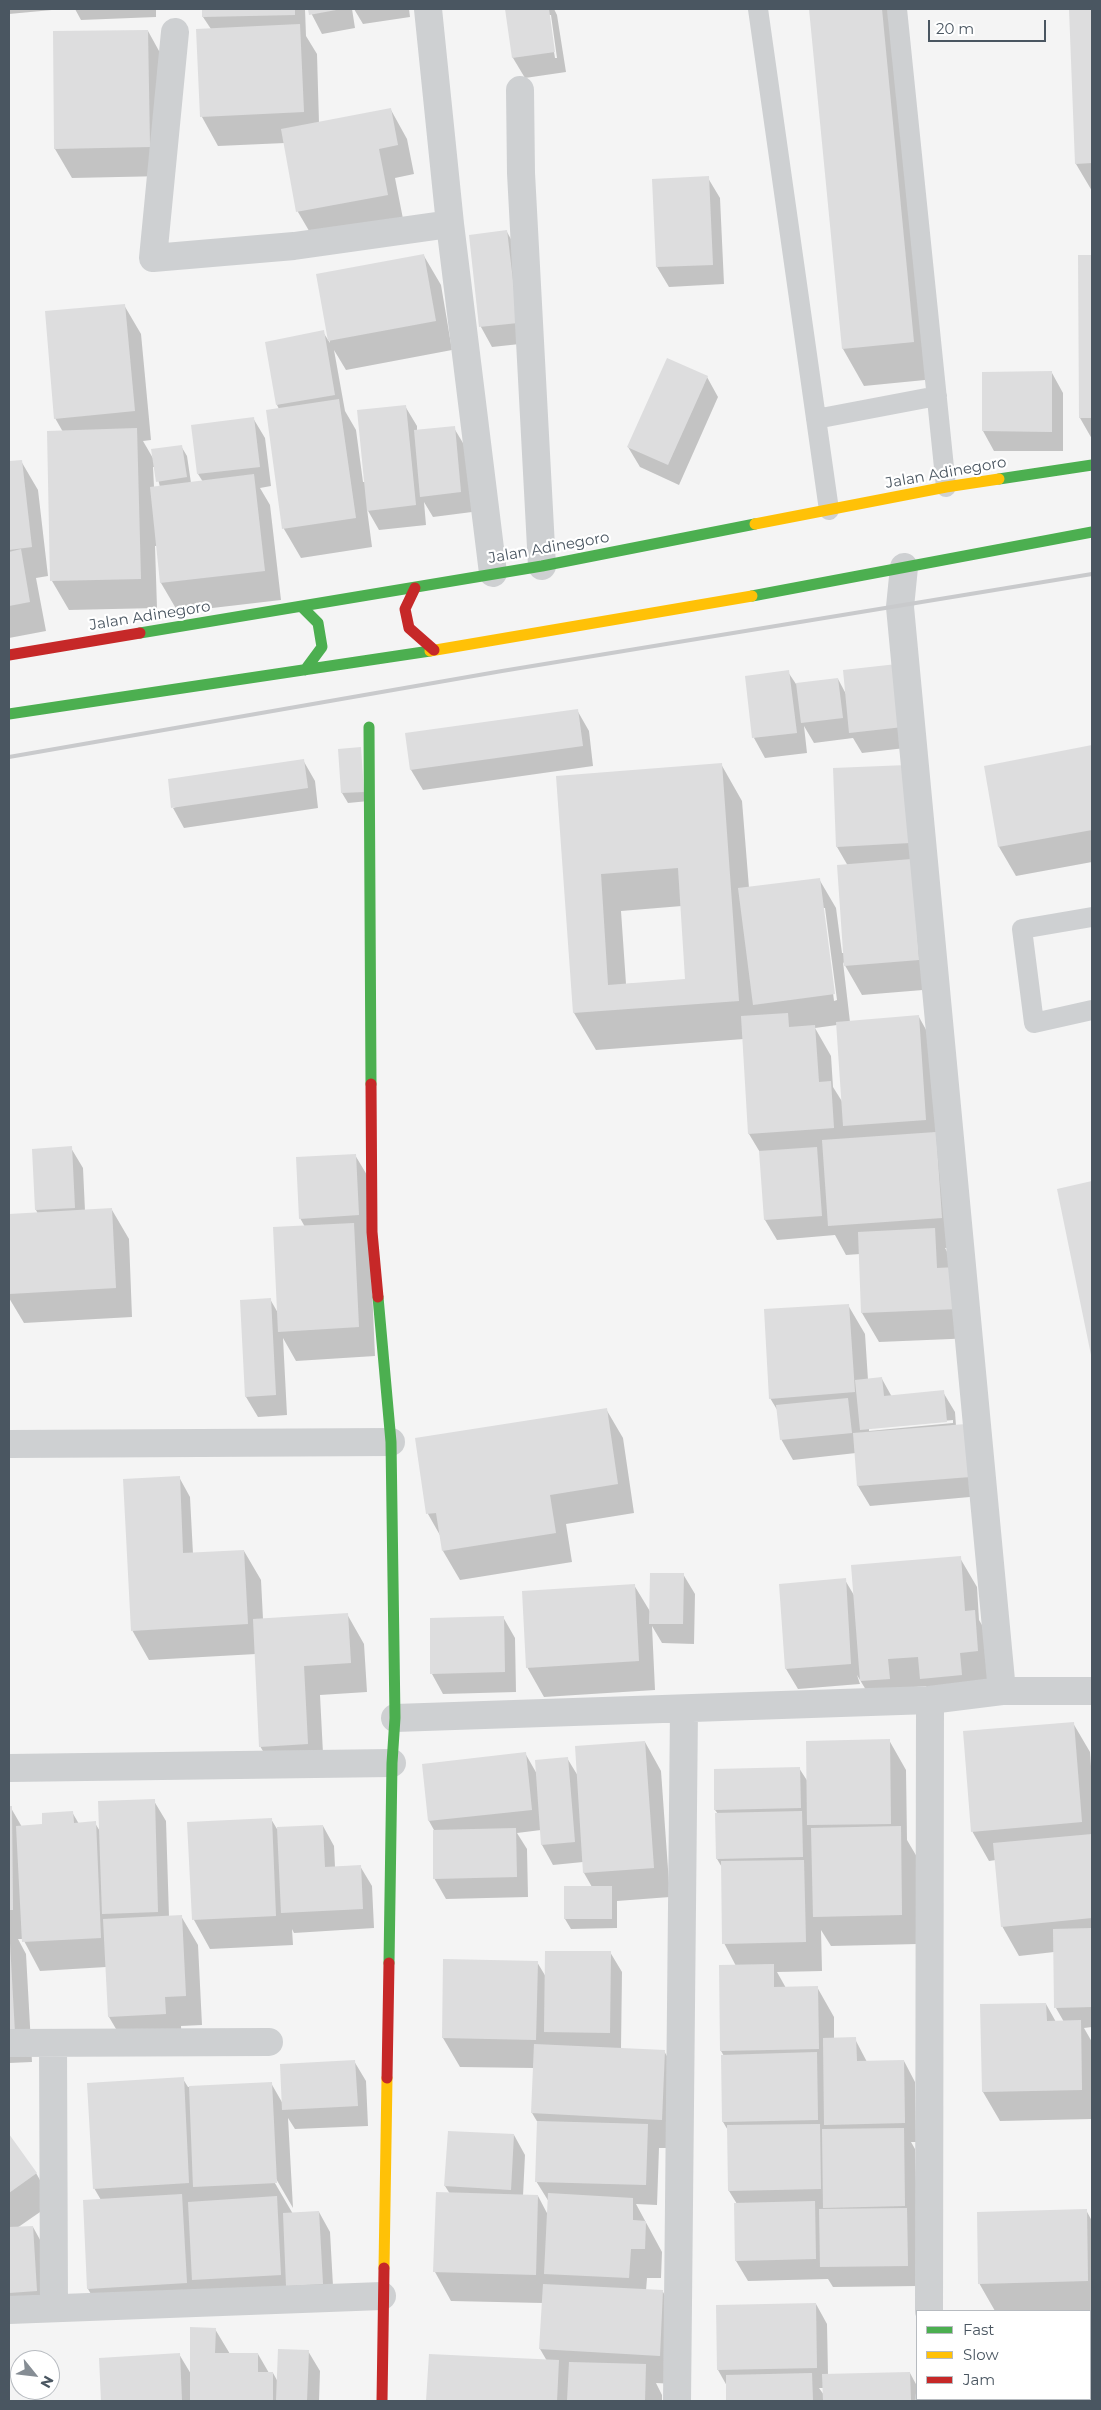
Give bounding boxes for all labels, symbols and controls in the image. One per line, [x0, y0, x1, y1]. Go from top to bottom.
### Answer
scale bar [931, 10, 1048, 42]
text: 20 m [936, 19, 974, 38]
street label: Jalan Adinegoro [884, 454, 1008, 492]
street label: Jalan Adinegoro [487, 529, 611, 567]
street label: Jalan Adinegoro [88, 598, 212, 634]
legend [916, 2310, 1091, 2400]
text: Fast [963, 2320, 994, 2339]
text: Slow [963, 2345, 999, 2364]
north arrow [10, 2350, 60, 2400]
text: Jam [963, 2370, 995, 2389]
text: N [37, 2372, 58, 2391]

